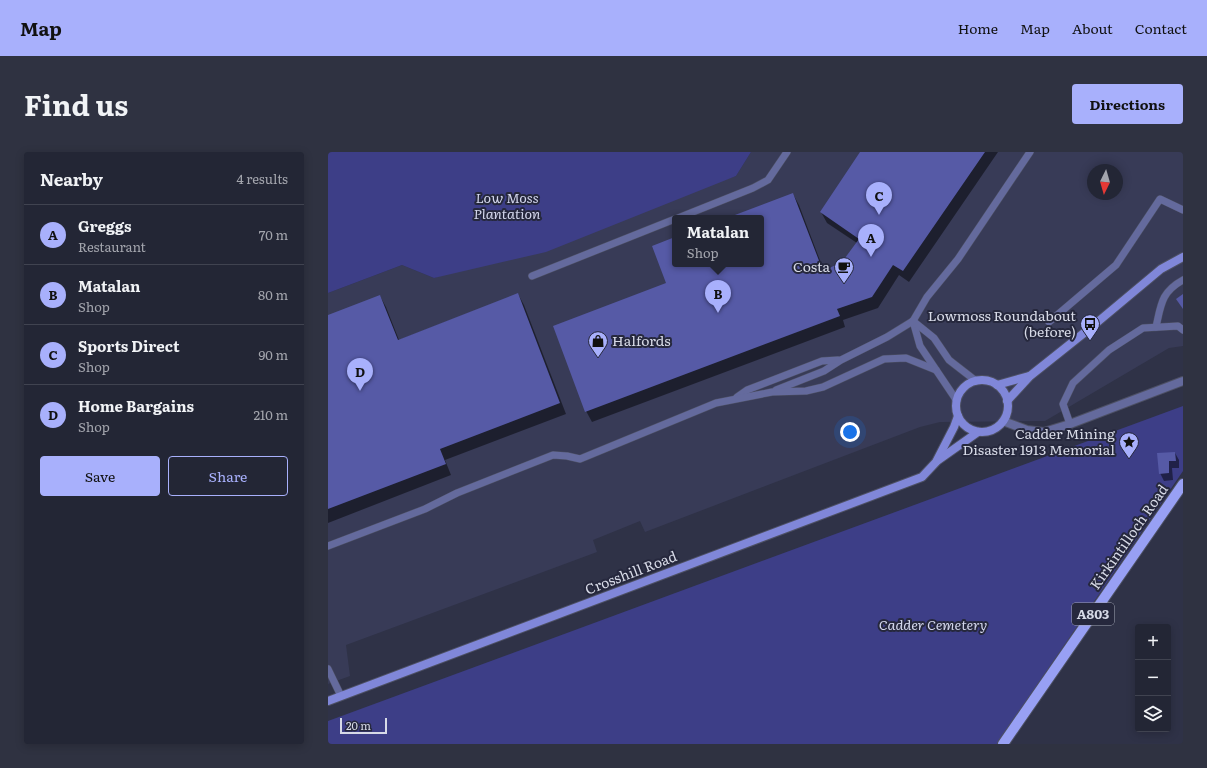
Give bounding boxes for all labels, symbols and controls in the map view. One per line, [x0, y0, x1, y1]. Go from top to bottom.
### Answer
text: Map [20, 14, 62, 42]
text: Home [958, 18, 998, 38]
text: Map [1020, 18, 1050, 38]
text: About [1072, 18, 1113, 38]
text: Contact [1135, 18, 1187, 38]
text: Find us [24, 83, 128, 125]
button: Directions [1072, 84, 1183, 124]
north arrow [1087, 164, 1123, 200]
text: Nearby [40, 166, 103, 191]
text: 4 results [237, 169, 288, 188]
pin: C [866, 182, 892, 215]
park label: Low Moss Plantation [474, 187, 541, 223]
text: Greggs [78, 214, 131, 237]
popup [672, 215, 764, 267]
text: Matalan [687, 220, 749, 243]
pin: A [858, 224, 884, 257]
text: A [48, 225, 58, 244]
text: 70 m [259, 225, 288, 244]
text: Restaurant [78, 237, 146, 256]
text: Shop [687, 243, 719, 262]
place label: Costa [793, 256, 830, 276]
cafe icon: Costa [833, 256, 855, 284]
text: Matalan [78, 274, 140, 297]
pin: B [705, 280, 731, 313]
text: B [49, 285, 57, 304]
text: 80 m [258, 285, 288, 304]
text: Shop [78, 297, 110, 316]
place label: Lowmoss Roundabout (before) [928, 305, 1076, 341]
bus stop icon: Lowmoss Roundabout (before) [1079, 313, 1101, 341]
shop icon: Halfords [587, 330, 609, 358]
place label: Halfords [612, 330, 671, 350]
text: Sports Direct [78, 334, 180, 357]
text: C [48, 345, 58, 364]
text: 90 m [258, 345, 288, 364]
text: Shop [78, 357, 110, 376]
pin: D [347, 358, 373, 391]
text: Home Bargains [78, 394, 194, 417]
text: D [48, 405, 58, 424]
text: 210 m [253, 405, 288, 424]
text: Shop [78, 417, 110, 436]
your location [840, 422, 860, 442]
place label: Cadder Mining Disaster 1913 Memorial [962, 423, 1115, 459]
place icon: Cadder Mining Disaster 1913 Memorial [1118, 431, 1140, 459]
button: Save [40, 456, 160, 496]
button: Share [168, 456, 288, 496]
street label: Kirkintilloch Road [1084, 479, 1172, 593]
street label: Crosshill Road [582, 545, 680, 599]
road number: A803 [1072, 603, 1114, 625]
park label: Cadder Cemetery [879, 614, 987, 634]
map controls [1135, 624, 1171, 732]
button: + [1135, 624, 1171, 660]
button: − [1135, 660, 1171, 696]
button: layers [1135, 696, 1171, 732]
scale bar [340, 716, 387, 735]
text: 20 m [346, 717, 371, 733]

